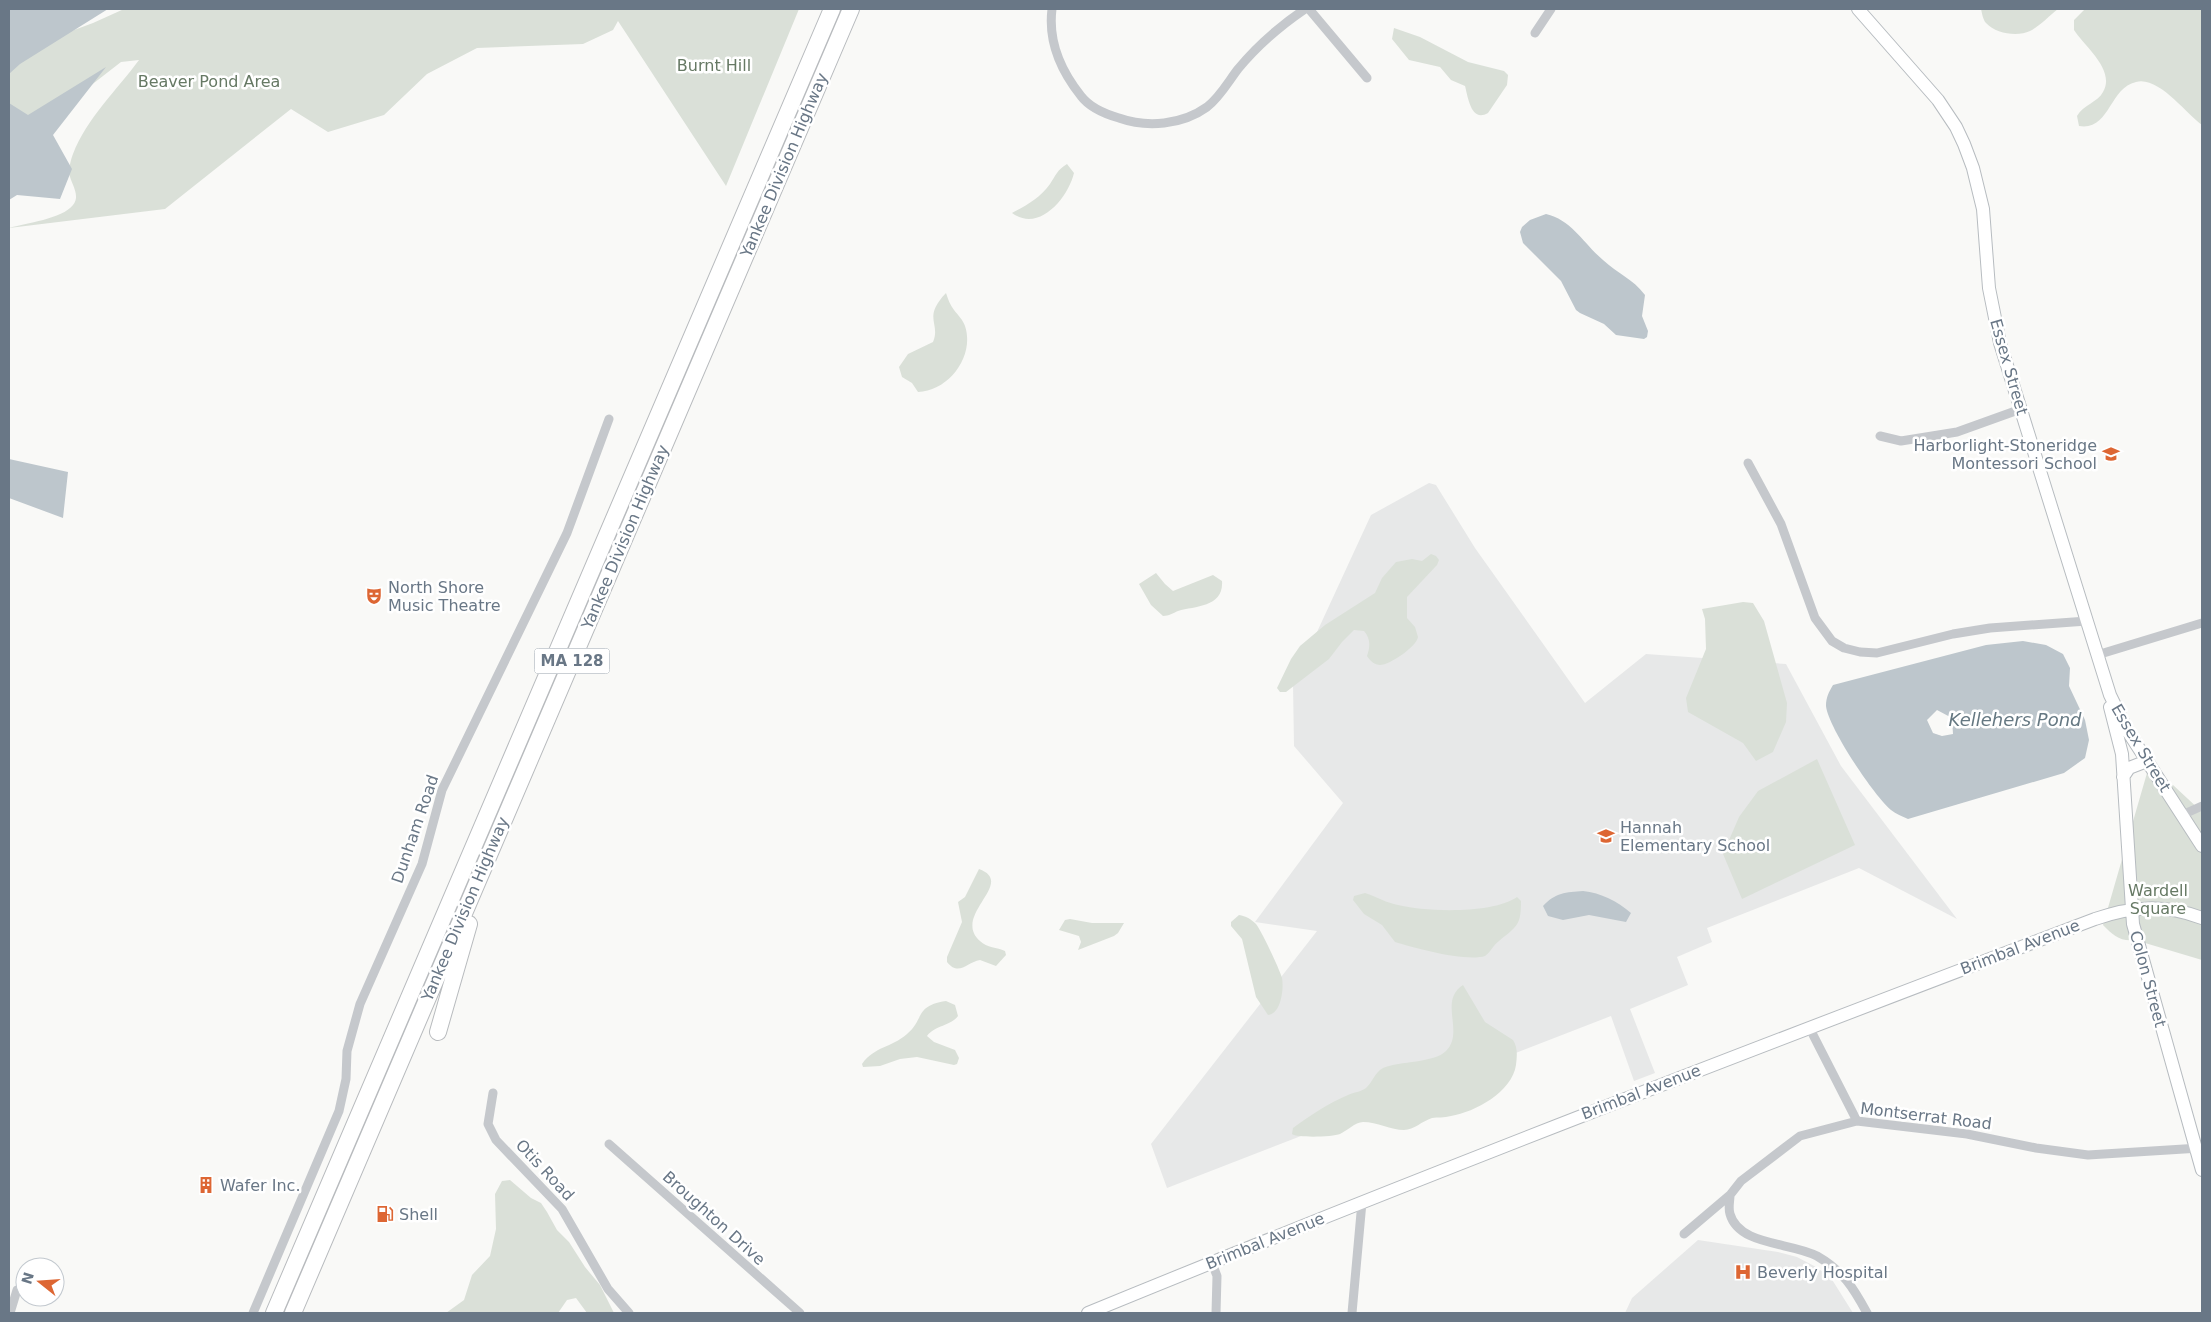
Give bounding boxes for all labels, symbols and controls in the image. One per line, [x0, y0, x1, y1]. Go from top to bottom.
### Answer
park label: Burnt Hill [677, 56, 751, 75]
street label: Yankee Division Highway [736, 70, 832, 261]
park label: Beaver Pond Area [138, 72, 280, 91]
street label: Essex Street [1986, 317, 2032, 417]
place label: Harborlight-Stoneridge Montessori School [1913, 436, 2097, 473]
street label: Yankee Division Highway [577, 442, 673, 633]
school or university icon: Harborlight-Stoneridge Montessori School [2101, 444, 2121, 464]
place label: North Shore Music Theatre [388, 578, 501, 615]
theatre icon: North Shore Music Theatre [364, 586, 384, 606]
road number: MA 128 [534, 648, 610, 674]
street label: Essex Street [2107, 700, 2175, 796]
water label: Kellehers Pond [1949, 709, 2082, 730]
street label: Dunham Road [388, 772, 442, 886]
street label: Yankee Division Highway [417, 814, 513, 1005]
place label: Hannah Elementary School [1620, 818, 1770, 855]
school or university icon: Hannah Elementary School [1596, 826, 1616, 846]
park label: Wardell Square [2128, 881, 2188, 918]
street label: Brimbal Avenue [1958, 915, 2082, 979]
street label: Colon Street [2126, 929, 2170, 1029]
street label: Brimbal Avenue [1579, 1060, 1703, 1124]
street label: Montserrat Road [1859, 1099, 1993, 1133]
street label: Otis Road [512, 1135, 578, 1205]
street label: Broughton Drive [659, 1167, 769, 1269]
building icon: Wafer Inc. [196, 1175, 216, 1195]
place label: Wafer Inc. [220, 1176, 300, 1195]
fuel station icon: Shell [375, 1204, 395, 1224]
place label: Shell [399, 1205, 438, 1224]
street label: Brimbal Avenue [1203, 1208, 1327, 1274]
north arrow [15, 1257, 65, 1307]
hospital icon: Beverly Hospital [1733, 1262, 1753, 1282]
place label: Beverly Hospital [1757, 1263, 1888, 1282]
text: N [18, 1270, 37, 1286]

